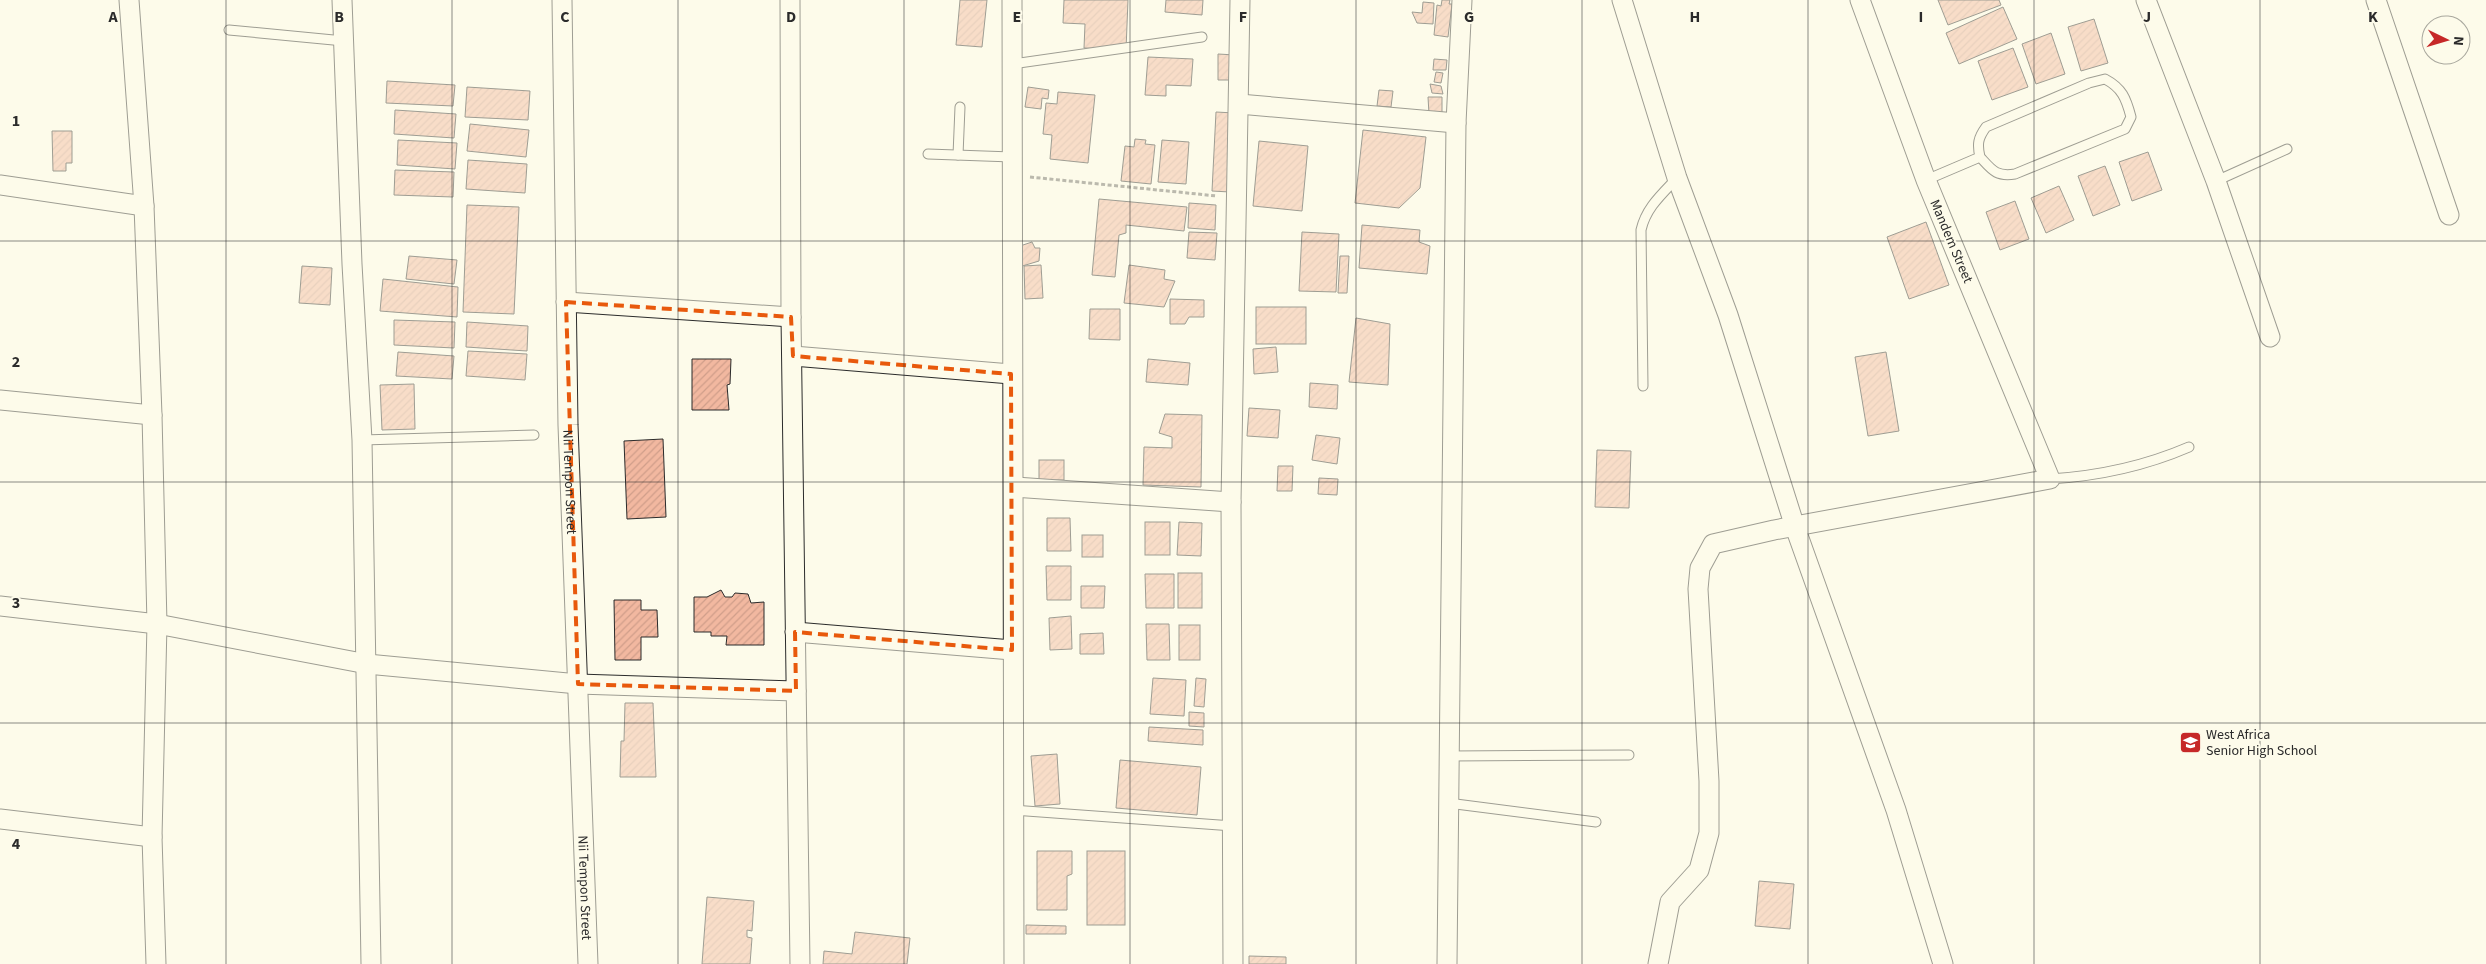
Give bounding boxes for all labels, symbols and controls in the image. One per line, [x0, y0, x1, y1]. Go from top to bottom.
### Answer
text: A [107, 6, 118, 28]
text: B [334, 6, 344, 28]
text: C [560, 6, 570, 28]
text: D [786, 6, 796, 28]
text: E [1013, 6, 1021, 28]
text: F [1239, 6, 1247, 28]
text: G [1464, 6, 1474, 28]
text: H [1690, 6, 1700, 28]
text: I [1919, 6, 1923, 28]
text: J [2143, 6, 2151, 28]
text: K [2368, 6, 2378, 28]
north arrow [2421, 15, 2471, 65]
text: N [2448, 36, 2468, 47]
text: 1 [12, 110, 20, 132]
street label: Mandem Street [1924, 196, 1978, 287]
text: 2 [12, 351, 20, 373]
street label: Nii Tempon Street [557, 429, 581, 535]
text: 3 [12, 592, 20, 614]
place label: West Africa Senior High School [2206, 725, 2317, 761]
school or university icon: West Africa Senior High School [2178, 730, 2202, 754]
text: 4 [12, 833, 21, 855]
street label: Nii Tempon Street [572, 835, 596, 941]

